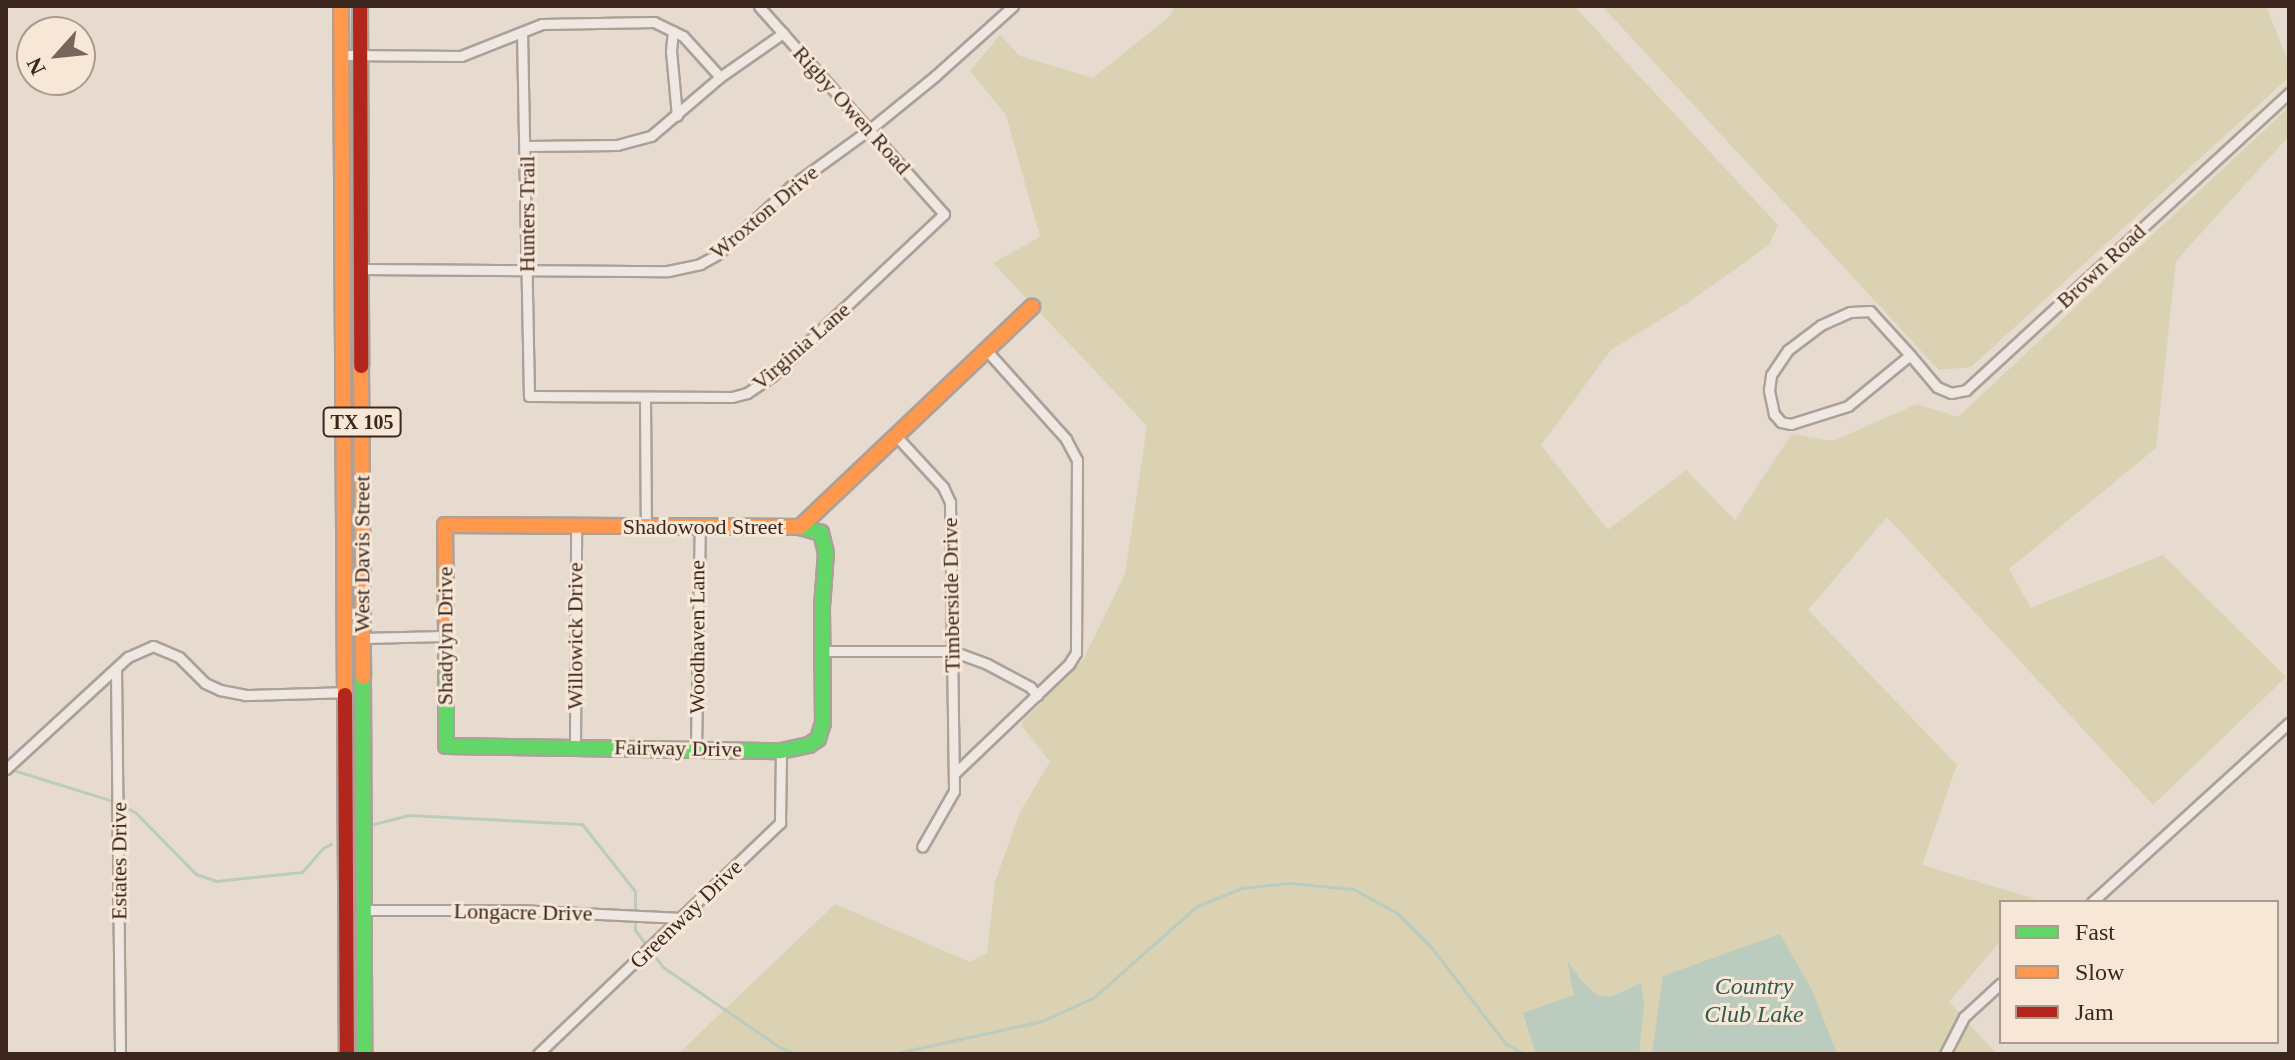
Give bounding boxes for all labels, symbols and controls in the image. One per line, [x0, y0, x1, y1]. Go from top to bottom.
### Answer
north arrow [16, 16, 96, 96]
street label: Rigby Owen Road [787, 40, 917, 180]
text: N [21, 53, 51, 79]
street label: Hunters Trail [514, 155, 540, 273]
street label: Wroxton Drive [705, 159, 823, 265]
street label: Brown Road [2051, 218, 2151, 314]
street label: Virginia Lane [747, 296, 855, 396]
road number: TX 105 [322, 406, 402, 438]
street label: West Davis Street [349, 475, 375, 633]
street label: Shadowood Street [623, 514, 783, 540]
street label: Timberside Drive [936, 517, 966, 673]
street label: Woodhaven Lane [684, 560, 710, 714]
street label: Willowick Drive [562, 562, 588, 710]
street label: Shadylyn Drive [432, 567, 458, 705]
street label: Fairway Drive [614, 734, 742, 762]
street label: Estates Drive [106, 802, 132, 920]
street label: Greenway Drive [624, 854, 748, 974]
street label: Longacre Drive [453, 898, 593, 926]
legend [1999, 900, 2279, 1044]
text: Fast [2075, 919, 2115, 945]
text: Slow [2075, 959, 2124, 985]
water label: Country Club Lake [1704, 973, 1804, 1029]
text: Jam [2075, 999, 2114, 1025]

